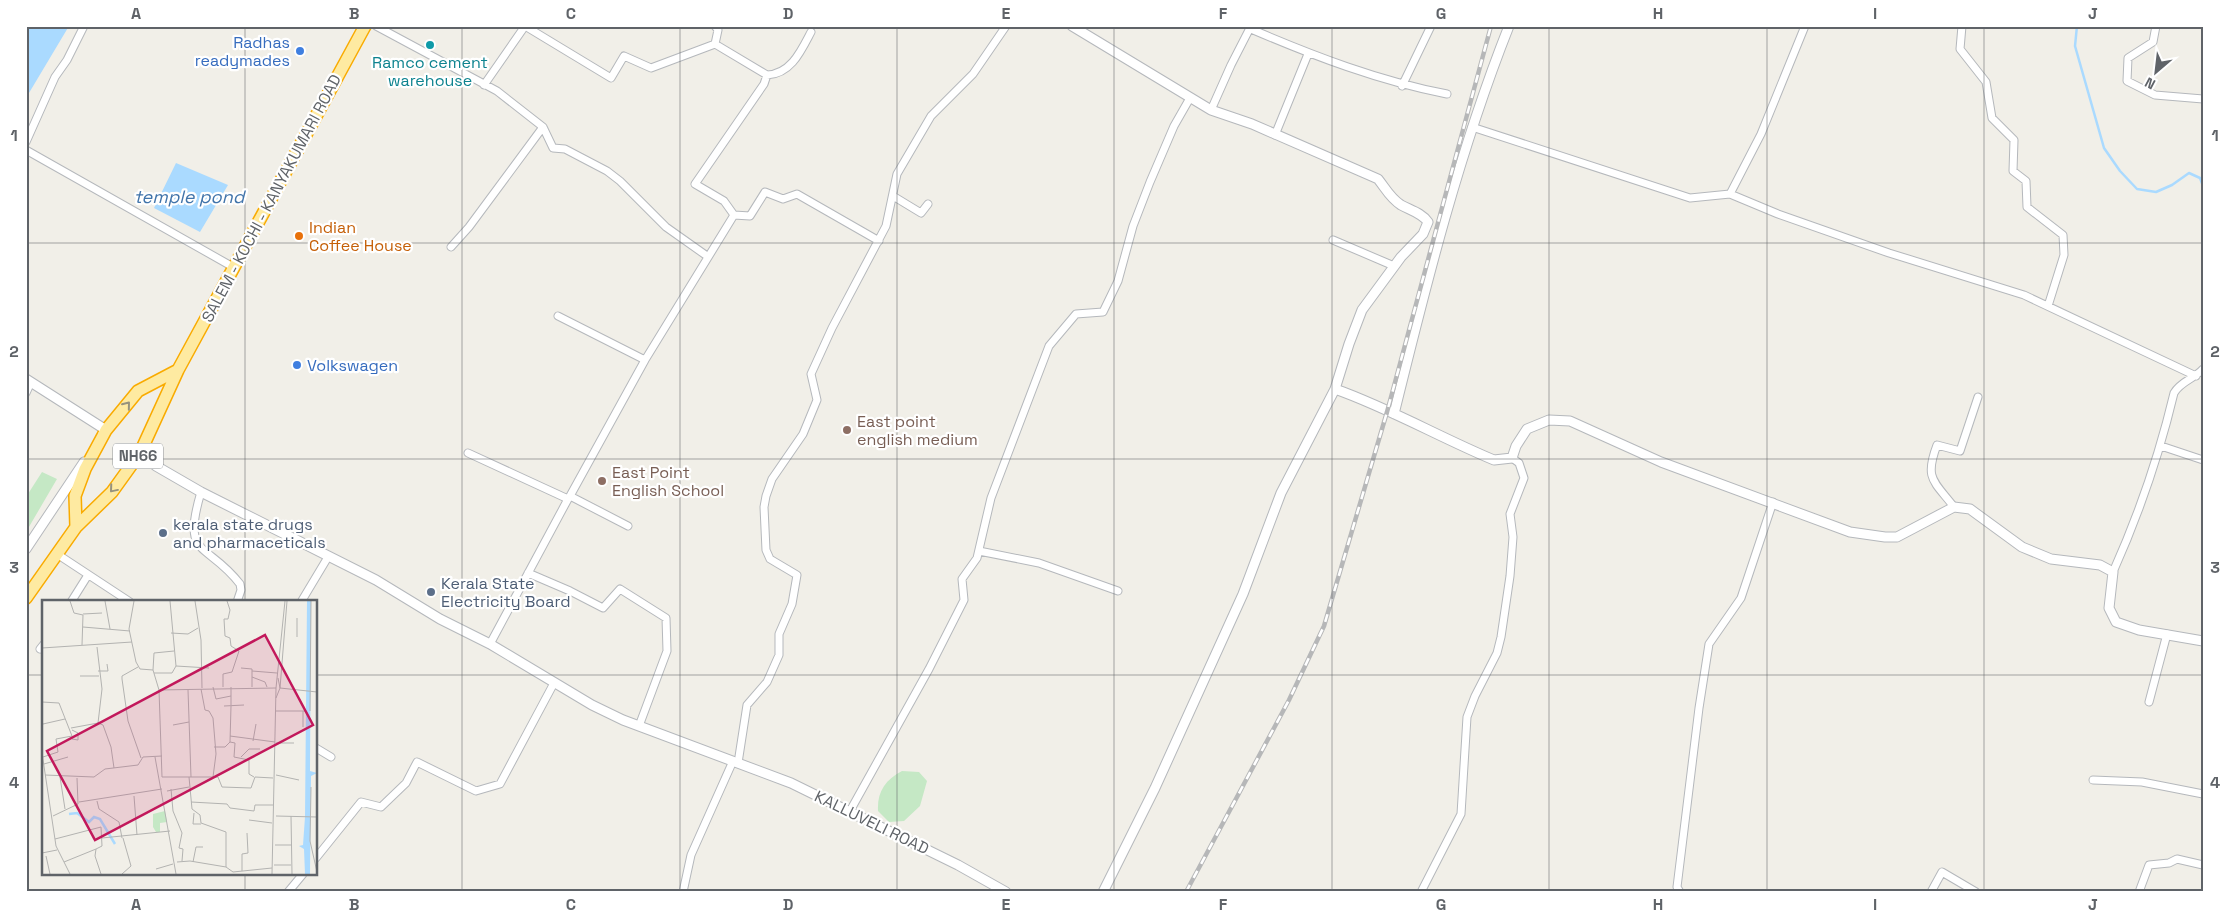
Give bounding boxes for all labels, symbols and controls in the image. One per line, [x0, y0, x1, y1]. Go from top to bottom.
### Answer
text: A [131, 3, 141, 24]
text: B [349, 3, 359, 24]
text: C [566, 3, 576, 24]
text: D [783, 3, 793, 24]
text: E [1002, 3, 1011, 24]
text: F [1219, 3, 1228, 24]
text: G [1436, 3, 1446, 24]
text: H [1653, 3, 1663, 24]
text: I [1873, 3, 1877, 24]
text: J [2088, 3, 2098, 24]
place label: Radhas readymades [195, 32, 290, 71]
marker: Ramco cement warehouse [424, 39, 436, 51]
marker: Radhas readymades [294, 45, 306, 57]
north arrow [2132, 48, 2182, 98]
place label: Ramco cement warehouse [372, 52, 488, 91]
street label: SALEM - KOCHI - KANYAKUMARI ROAD [197, 71, 346, 326]
text: N [2142, 73, 2158, 94]
text: 1 [10, 125, 18, 146]
text: 1 [2211, 125, 2219, 146]
water label: temple pond [134, 185, 247, 208]
place label: Indian Coffee House [309, 217, 412, 256]
marker: Indian Coffee House [293, 230, 305, 242]
text: 2 [9, 341, 19, 362]
text: 2 [2210, 341, 2220, 362]
place label: Volkswagen [307, 355, 398, 376]
marker: Volkswagen [291, 359, 303, 371]
one-way arrow [121, 402, 129, 411]
place label: East point english medium [857, 411, 978, 450]
marker: East point english medium [841, 424, 853, 436]
road number: NH66 [113, 444, 163, 468]
place label: East Point English School [612, 462, 724, 501]
marker: East Point English School [596, 475, 608, 487]
one-way arrow [110, 484, 119, 493]
place label: kerala state drugs and pharmaceticals [173, 514, 326, 553]
marker: kerala state drugs and pharmaceticals [157, 527, 169, 539]
text: 3 [9, 557, 19, 578]
text: 3 [2210, 557, 2220, 578]
place label: Kerala State Electricity Board [441, 573, 570, 612]
marker: Kerala State Electricity Board [425, 586, 437, 598]
inset map [42, 600, 318, 876]
text: 4 [9, 772, 19, 793]
text: 4 [2210, 772, 2220, 793]
street label: KALLUVELI ROAD [811, 786, 932, 859]
text: A [131, 894, 141, 915]
text: B [349, 894, 359, 915]
text: C [566, 894, 576, 915]
text: D [783, 894, 793, 915]
text: E [1002, 894, 1011, 915]
text: F [1219, 894, 1228, 915]
text: G [1436, 894, 1446, 915]
text: H [1653, 894, 1663, 915]
text: I [1873, 894, 1877, 915]
text: J [2088, 894, 2098, 915]

